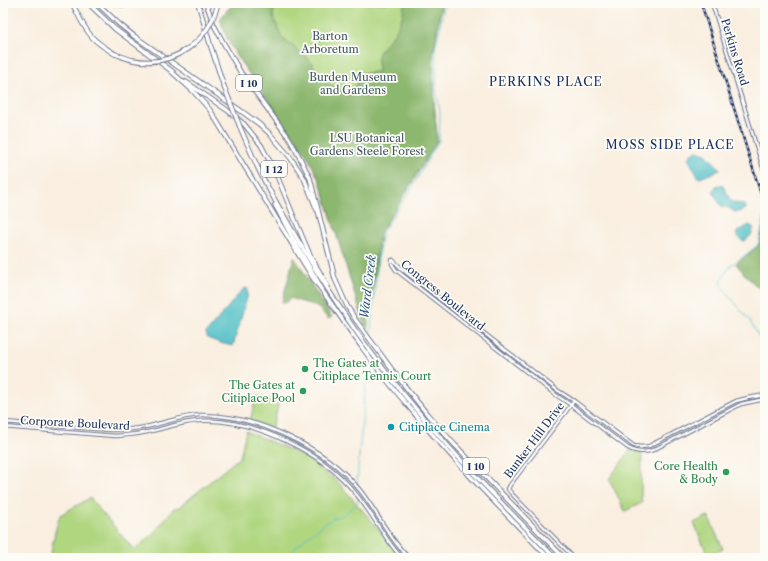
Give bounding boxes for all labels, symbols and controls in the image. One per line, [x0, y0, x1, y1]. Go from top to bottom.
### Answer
street label: Perkins Road [718, 17, 752, 87]
park label: Barton Arboretum [300, 29, 360, 56]
park label: Burden Museum and Gardens [309, 70, 397, 97]
district label: PERKINS PLACE [489, 74, 603, 89]
road number: I 10 [236, 75, 262, 91]
park label: LSU Botanical Gardens Steele Forest [310, 131, 424, 158]
district label: MOSS SIDE PLACE [605, 137, 735, 152]
road number: I 12 [261, 161, 287, 177]
water label: Ward Creek [356, 253, 379, 320]
street label: Congress Boulevard [398, 257, 488, 333]
place label: The Gates at Citiplace Tennis Court [313, 356, 431, 383]
marker: The Gates at Citiplace Tennis Court [300, 364, 310, 374]
place label: The Gates at Citiplace Pool [221, 378, 296, 405]
marker: The Gates at Citiplace Pool [298, 386, 308, 396]
street label: Bunker Hill Drive [501, 399, 567, 481]
street label: Corporate Boulevard [20, 413, 130, 433]
place label: Citiplace Cinema [399, 420, 490, 434]
marker: Citiplace Cinema [386, 422, 396, 432]
road number: I 10 [463, 458, 489, 474]
place label: Core Health & Body [654, 459, 719, 486]
marker: Core Health & Body [721, 467, 731, 477]

